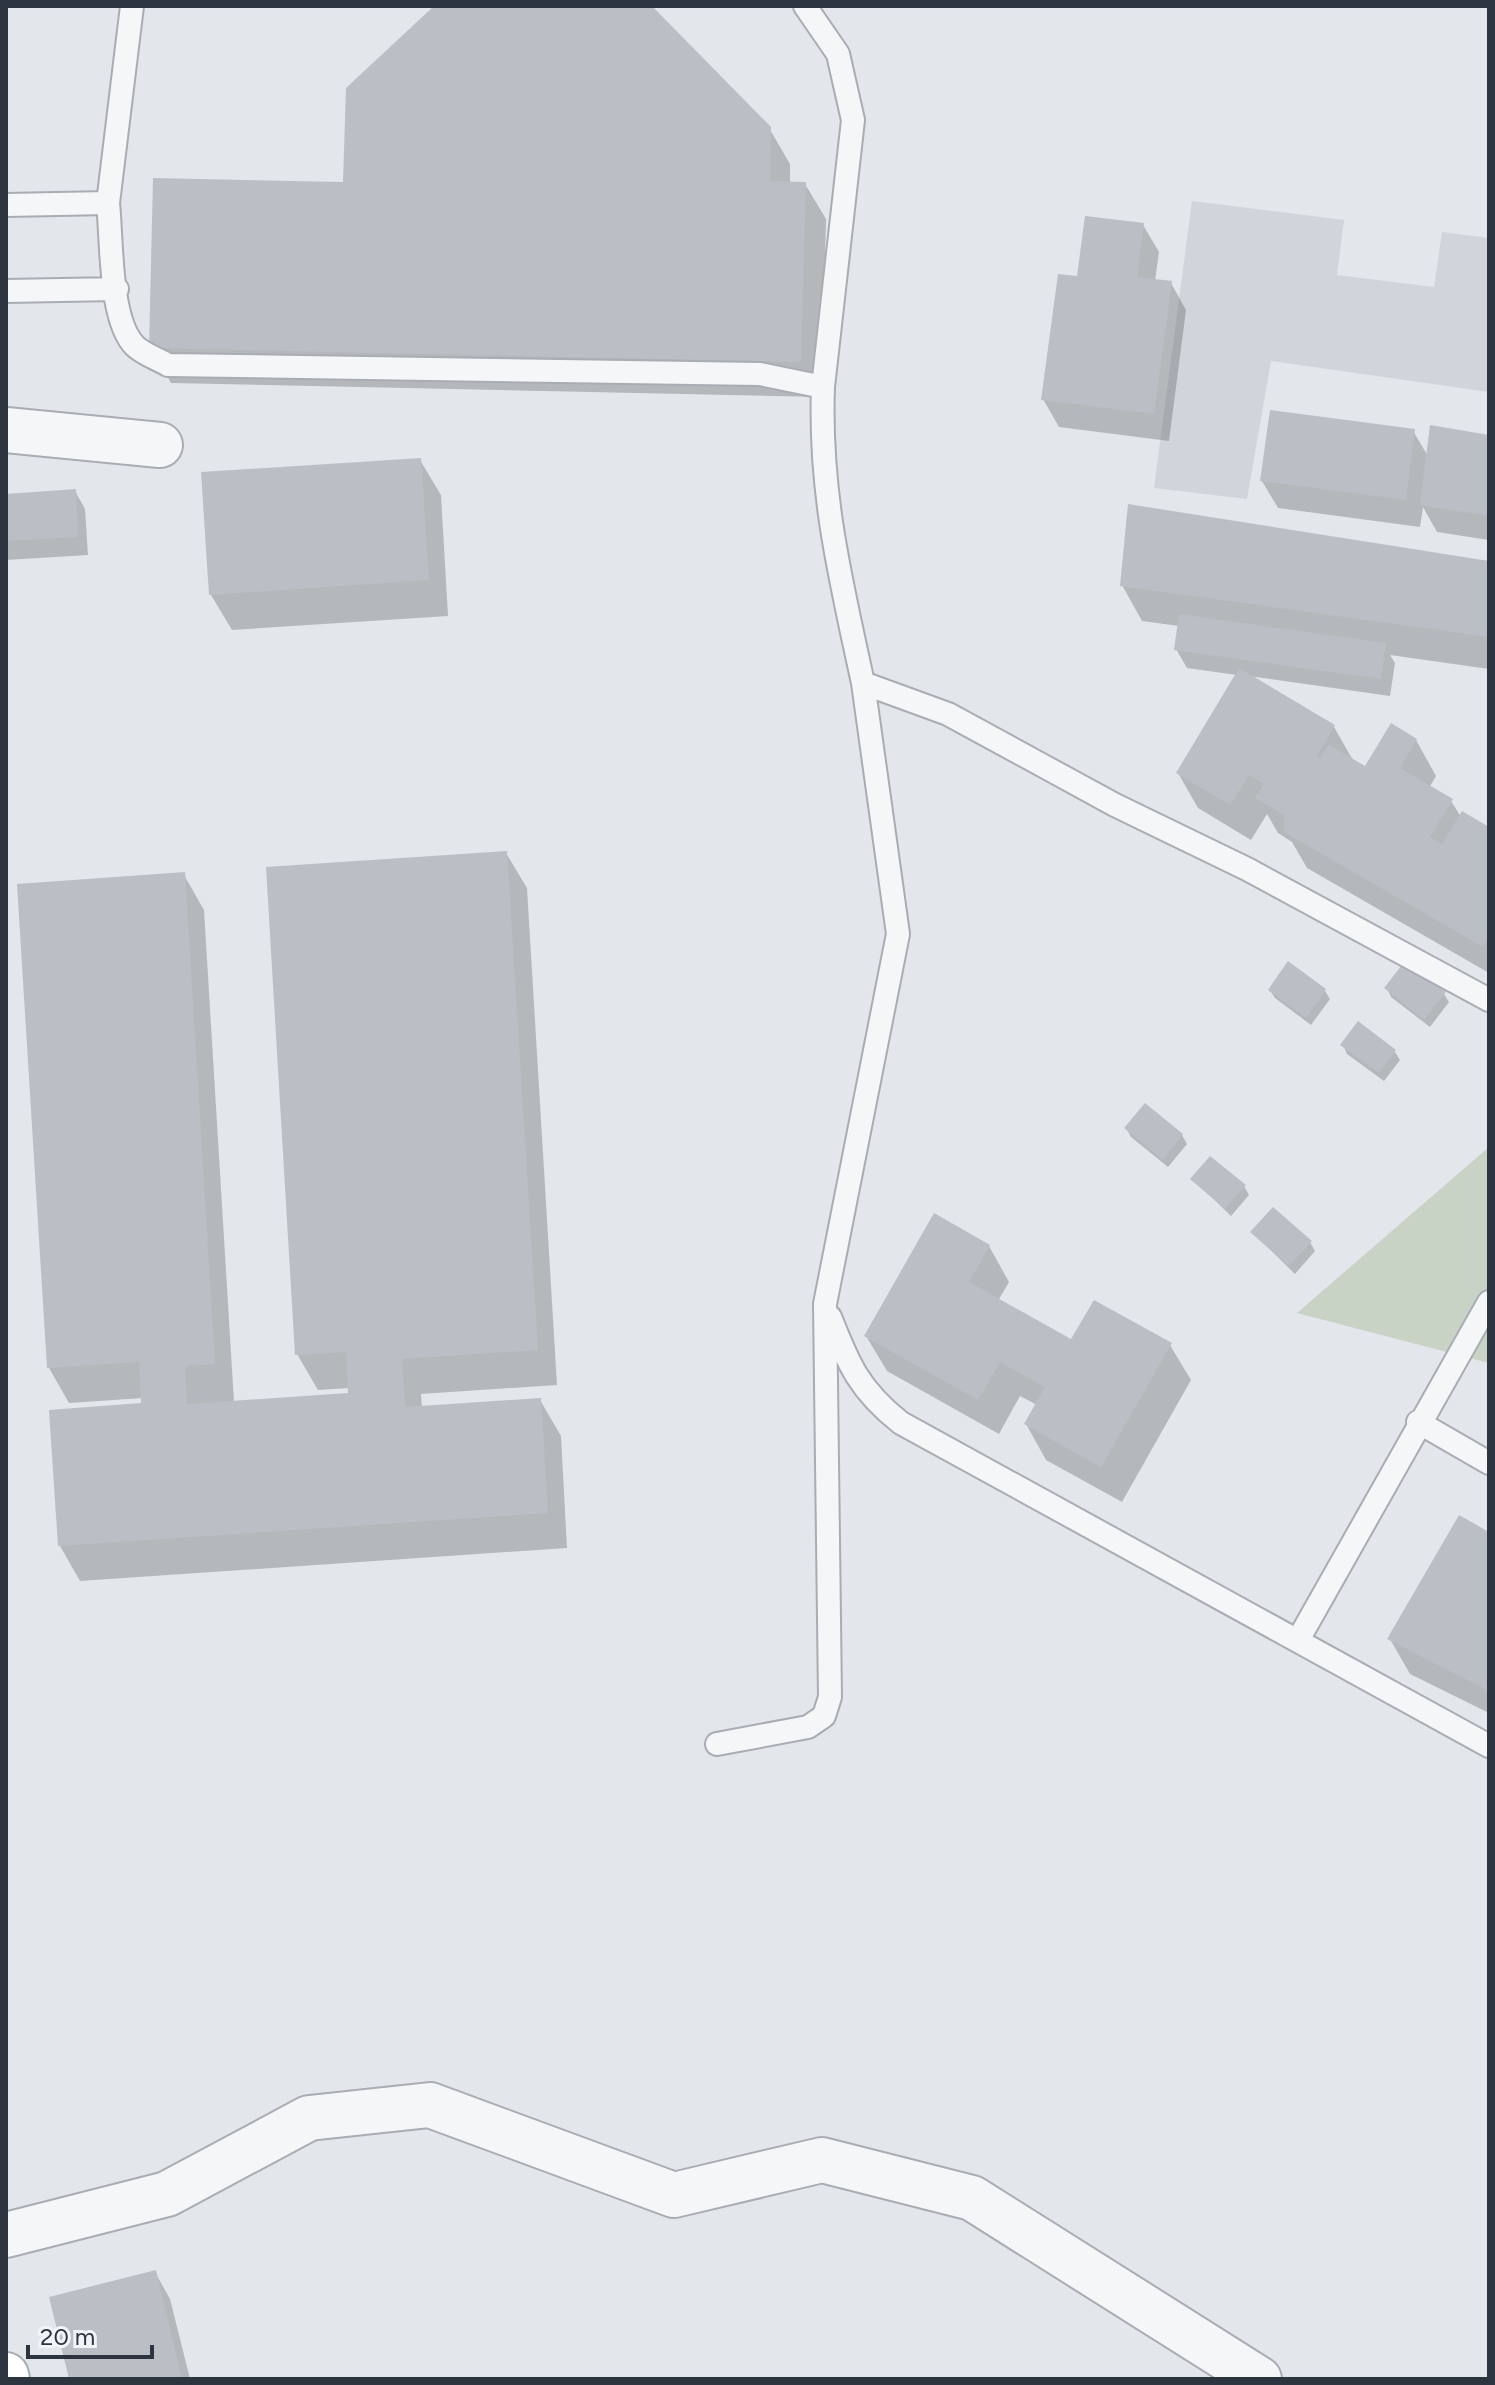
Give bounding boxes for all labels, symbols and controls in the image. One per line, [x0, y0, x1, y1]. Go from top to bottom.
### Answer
scale bar [28, 2309, 152, 2359]
text: 20 m [40, 2322, 95, 2351]

